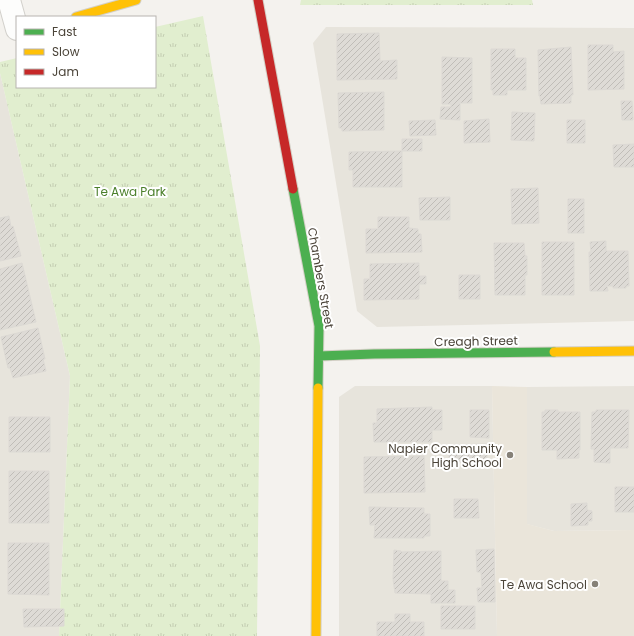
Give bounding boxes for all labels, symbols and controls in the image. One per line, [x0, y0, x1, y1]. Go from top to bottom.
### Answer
legend [16, 16, 156, 88]
text: Fast [52, 23, 77, 40]
text: Slow [52, 43, 80, 60]
text: Jam [52, 63, 79, 80]
park label: Te Awa Park [94, 183, 167, 200]
street label: Chambers Street [304, 226, 338, 330]
street label: Creagh Street [434, 332, 518, 350]
place label: Napier Community High School [388, 440, 502, 471]
marker: Napier Community High School [505, 450, 515, 460]
place label: Te Awa School [500, 576, 587, 593]
marker: Te Awa School [590, 579, 600, 589]

